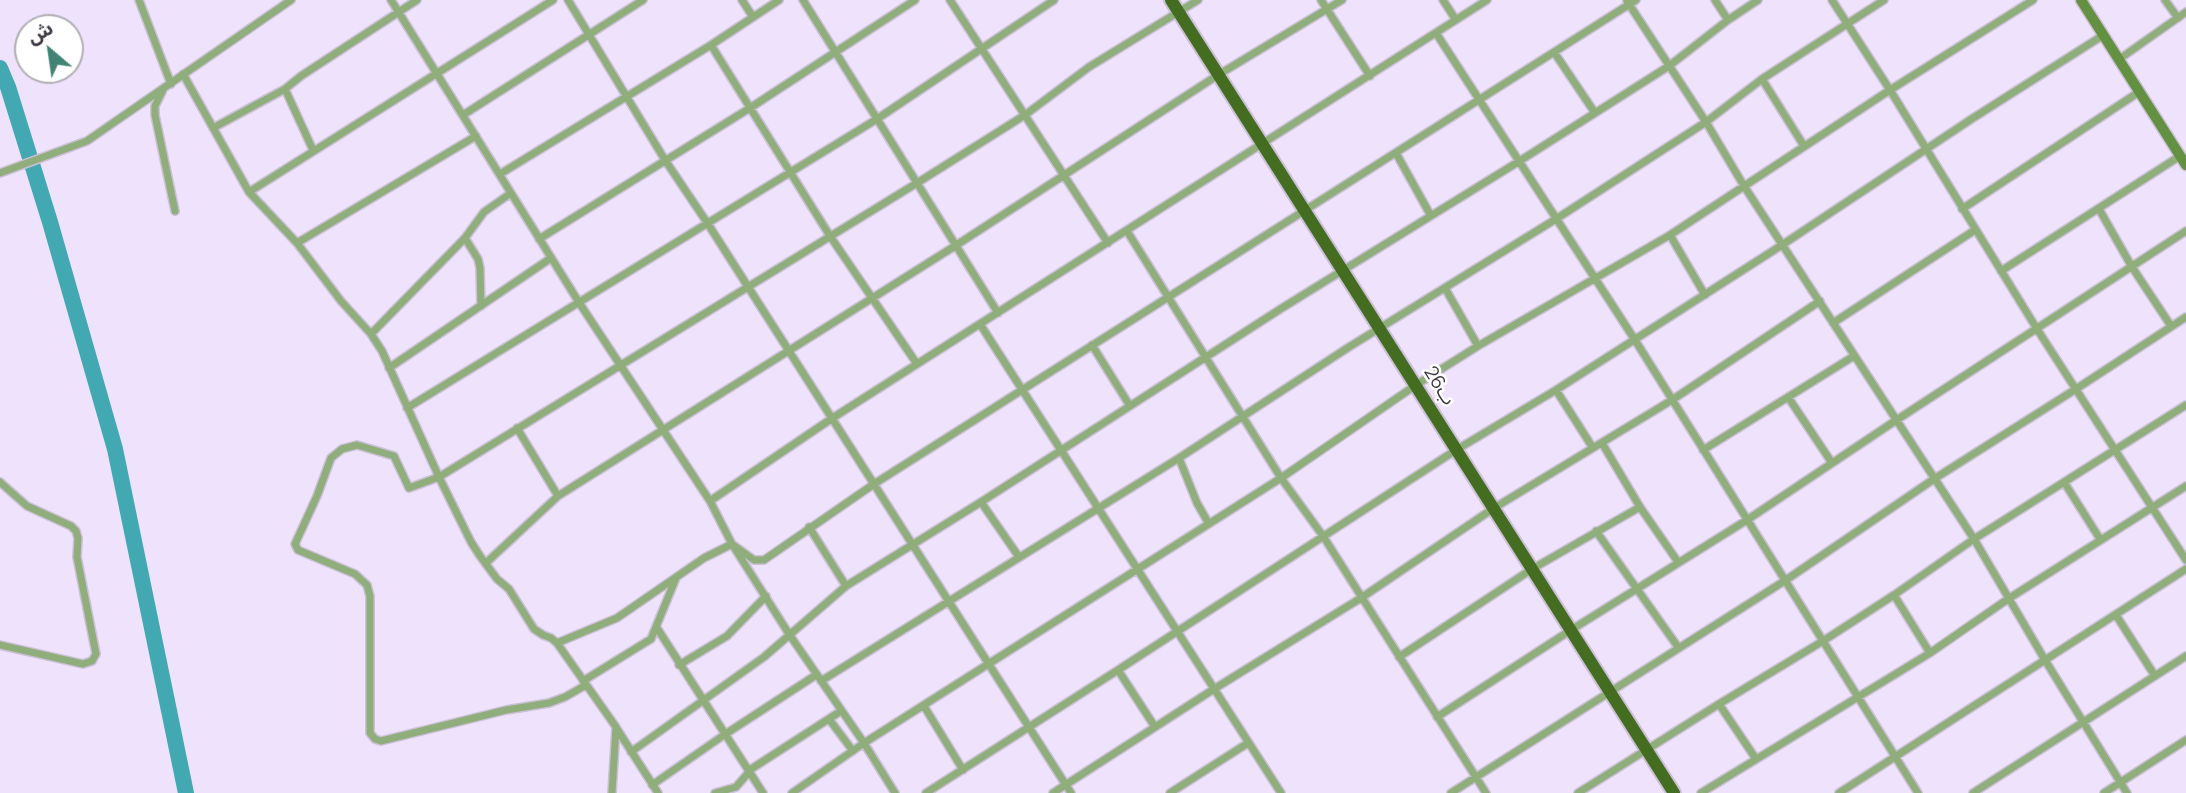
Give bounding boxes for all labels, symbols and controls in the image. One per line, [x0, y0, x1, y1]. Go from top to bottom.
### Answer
north arrow [14, 14, 84, 84]
text: ش [22, 15, 57, 50]
street label: 26ب [1418, 362, 1460, 410]

